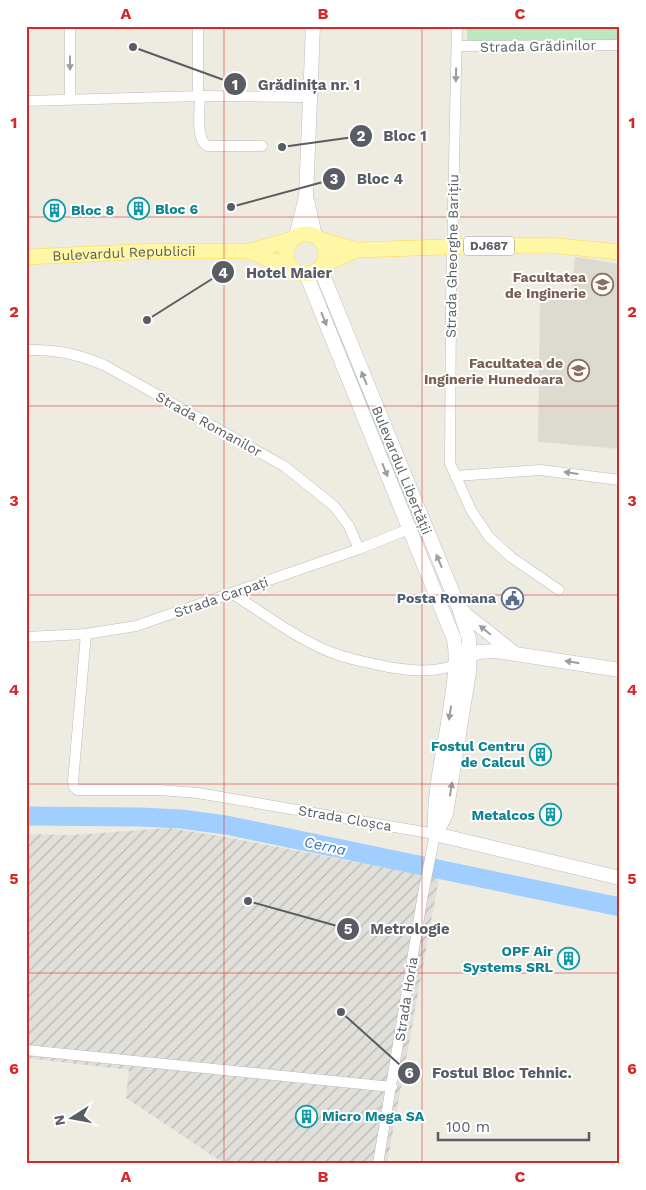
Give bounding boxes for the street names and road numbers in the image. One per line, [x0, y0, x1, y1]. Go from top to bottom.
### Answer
street label: Strada Grădinilor [480, 37, 597, 55]
street label: Strada Gheorghe Barițiu [443, 174, 462, 338]
road number: DJ687 [464, 237, 514, 256]
street label: Bulevardul Republicii [52, 243, 195, 264]
street label: Strada Romanilor [153, 388, 265, 460]
street label: Bulevardul Libertății [368, 403, 435, 537]
street label: Strada Carpați [172, 573, 271, 622]
street label: Strada Cloșca [297, 802, 393, 835]
street label: Strada Horia [391, 956, 421, 1042]

